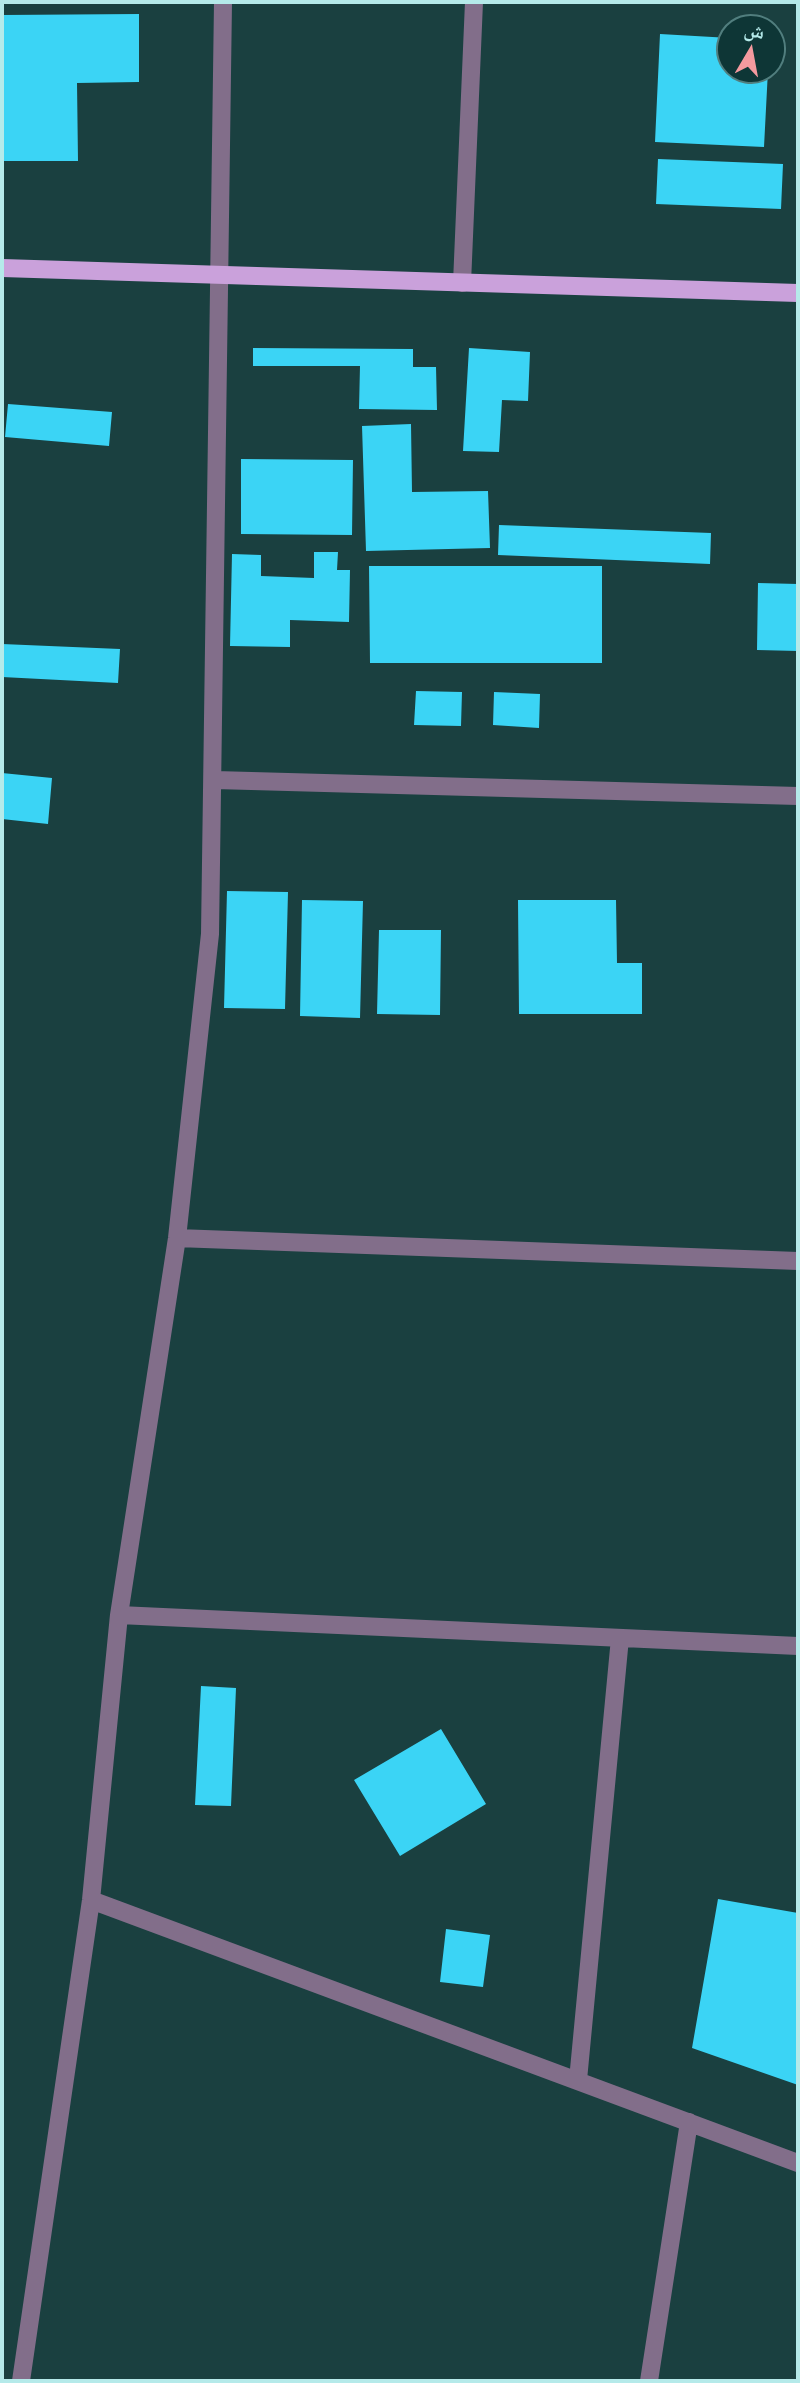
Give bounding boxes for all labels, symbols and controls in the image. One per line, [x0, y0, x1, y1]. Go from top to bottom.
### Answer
north arrow [716, 14, 786, 84]
text: ش [742, 17, 766, 43]

